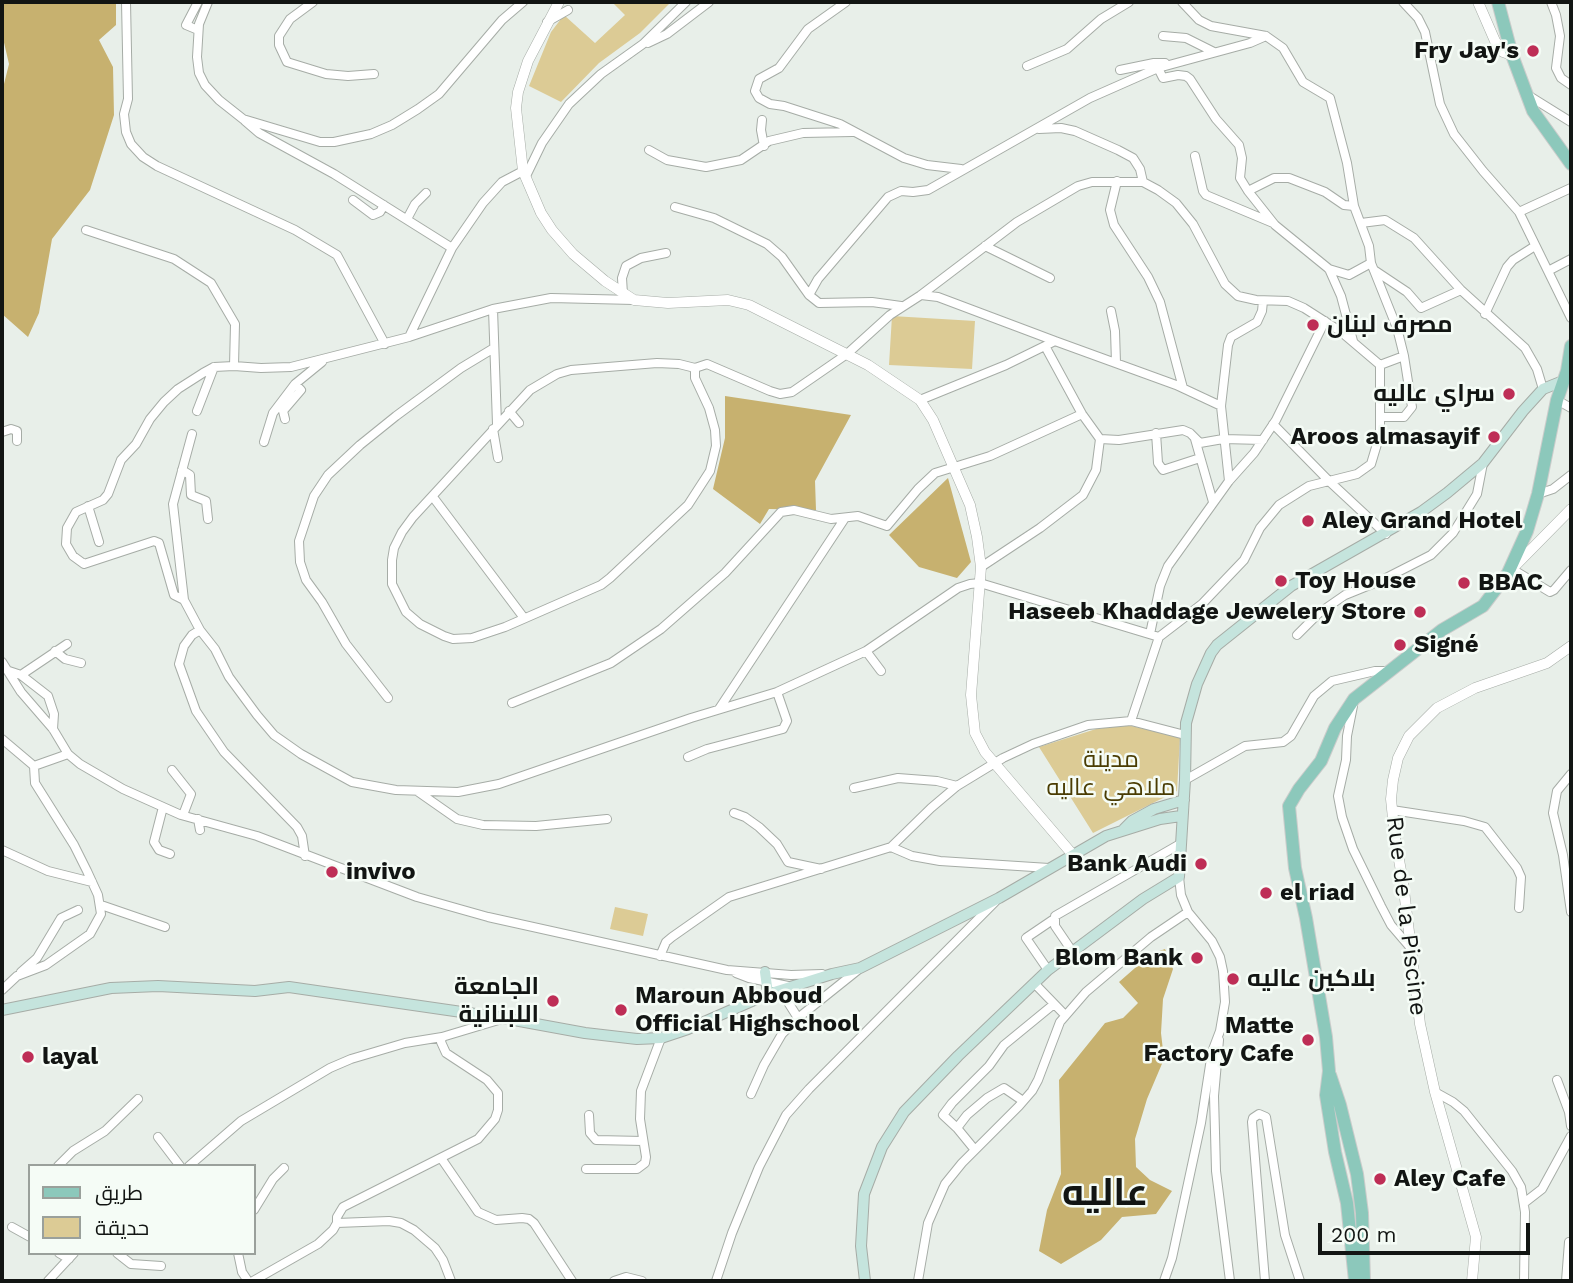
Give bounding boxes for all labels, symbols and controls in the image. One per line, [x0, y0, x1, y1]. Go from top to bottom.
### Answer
place label: Fry Jay's [1414, 37, 1519, 65]
marker: Fry Jay's [1525, 43, 1541, 59]
place label: مصرف لبنان [1327, 311, 1453, 339]
marker: مصرف لبنان [1305, 317, 1321, 333]
place label: سراي عاليه [1373, 380, 1495, 408]
marker: سراي عاليه [1501, 386, 1517, 402]
place label: Aroos almasayif [1291, 423, 1480, 451]
marker: Aroos almasayif [1486, 429, 1502, 445]
place label: Aley Grand Hotel [1322, 507, 1522, 535]
marker: Aley Grand Hotel [1300, 513, 1316, 529]
place label: Toy House [1295, 567, 1416, 595]
place label: BBAC [1478, 569, 1543, 597]
marker: Toy House [1273, 573, 1289, 589]
marker: BBAC [1456, 575, 1472, 591]
place label: Haseeb Khaddage Jewelery Store [1008, 598, 1406, 626]
marker: Haseeb Khaddage Jewelery Store [1412, 604, 1428, 620]
place label: Signé [1414, 631, 1479, 659]
marker: Signé [1392, 637, 1408, 653]
park label: مدينة ملاهي عاليه [1047, 746, 1175, 802]
street label: Rue de la Piscine [1379, 815, 1433, 1017]
place label: Bank Audi [1067, 850, 1187, 878]
marker: Bank Audi [1193, 856, 1209, 872]
place label: invivo [346, 858, 416, 886]
marker: invivo [324, 864, 340, 880]
place label: el riad [1280, 879, 1355, 907]
marker: el riad [1258, 885, 1274, 901]
place label: Blom Bank [1055, 944, 1183, 972]
marker: Blom Bank [1189, 950, 1205, 966]
place label: بلاكين عاليه [1247, 965, 1375, 993]
marker: بلاكين عاليه [1225, 971, 1241, 987]
place label: الجامعة اللبنانية [454, 973, 539, 1029]
place label: Maroun Abboud Official Highschool [635, 982, 859, 1038]
marker: الجامعة اللبنانية [545, 993, 561, 1009]
marker: Maroun Abboud Official Highschool [613, 1002, 629, 1018]
place label: Matte Factory Cafe [1144, 1012, 1294, 1068]
marker: Matte Factory Cafe [1300, 1032, 1316, 1048]
place label: layal [42, 1043, 98, 1071]
marker: layal [20, 1049, 36, 1065]
legend [28, 1164, 256, 1255]
place label: Aley Cafe [1394, 1165, 1506, 1193]
district label: عاليه [1062, 1171, 1148, 1217]
marker: Aley Cafe [1372, 1171, 1388, 1187]
text: طريق [95, 1180, 143, 1205]
scale bar [1321, 1210, 1533, 1254]
text: حديقة [95, 1215, 149, 1240]
text: 200 m [1331, 1222, 1397, 1247]

